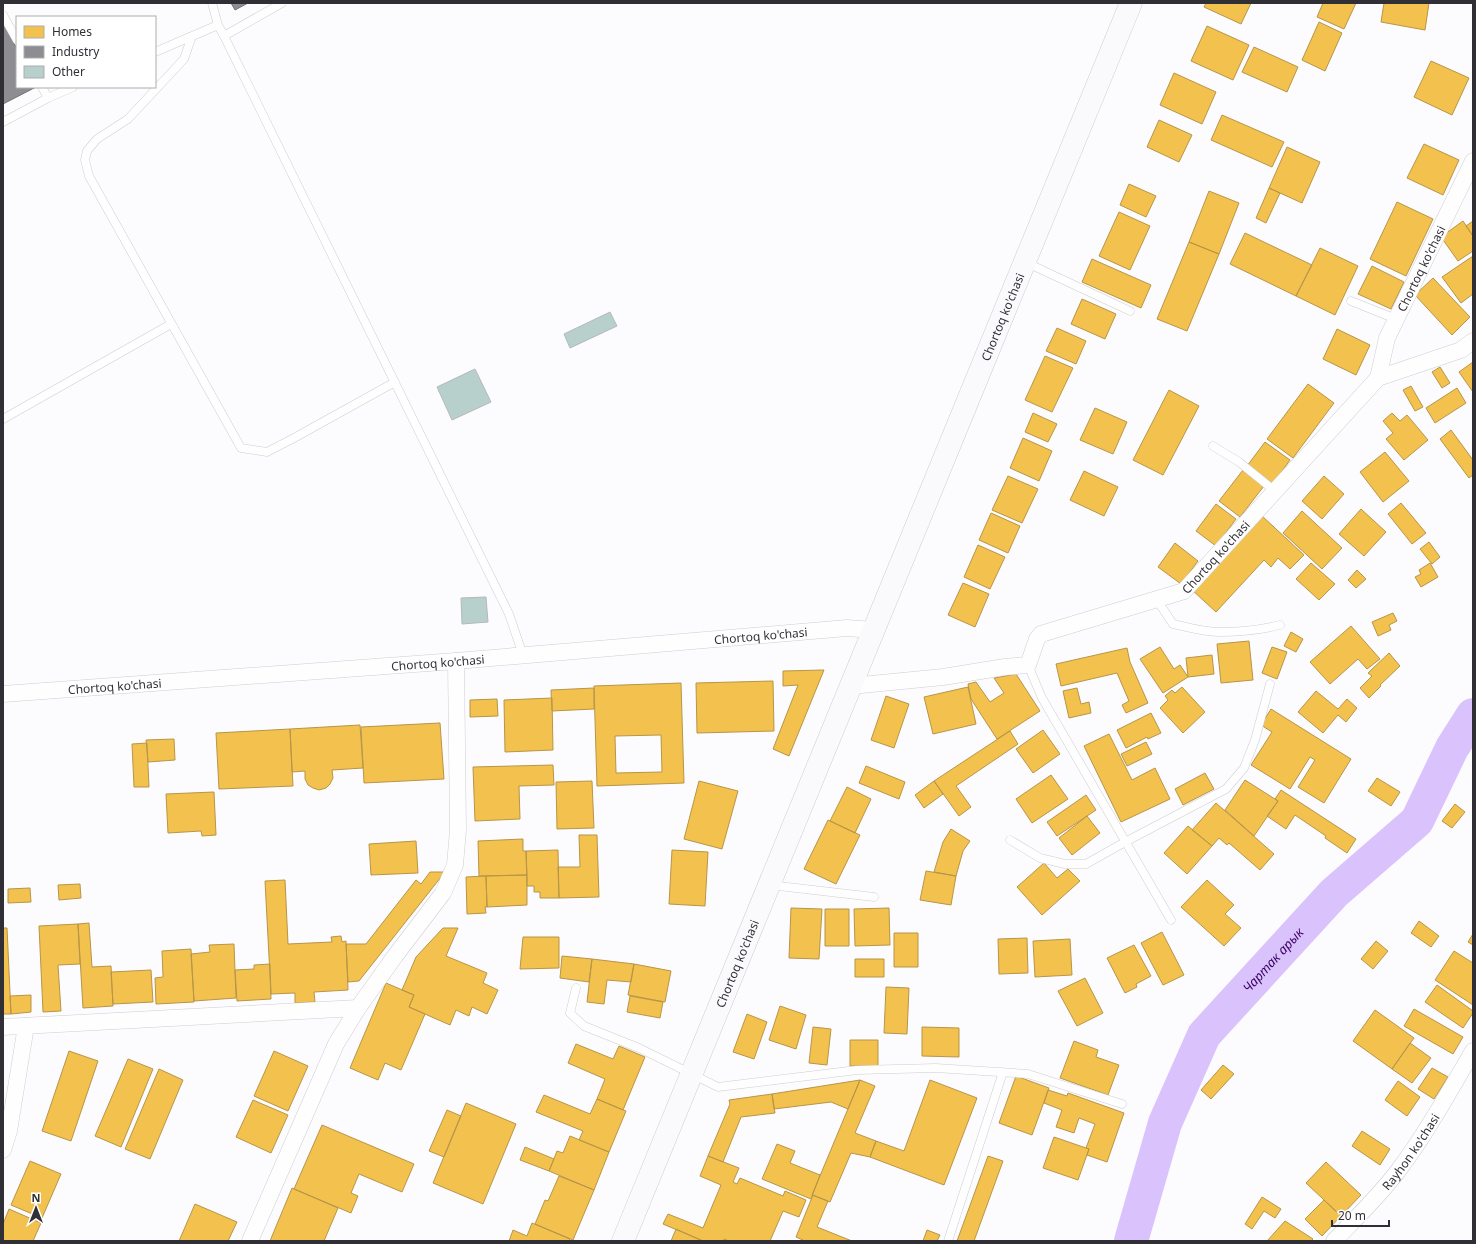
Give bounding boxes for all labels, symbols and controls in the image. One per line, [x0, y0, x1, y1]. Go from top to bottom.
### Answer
legend [16, 16, 156, 88]
text: Homes [52, 23, 92, 40]
text: Industry [52, 43, 100, 60]
text: Other [52, 63, 85, 80]
street label: Chortoq ko'chasi [1393, 223, 1449, 314]
street label: Chortoq ko'chasi [977, 270, 1028, 363]
street label: Chortoq ko'chasi [1177, 516, 1253, 597]
street label: Chortoq ko'chasi [713, 623, 808, 648]
street label: Chortoq ko'chasi [391, 650, 485, 674]
street label: Chortoq ko'chasi [67, 674, 162, 698]
street label: Chortoq ko'chasi [711, 917, 763, 1010]
water label: Чартак арык [1238, 923, 1308, 996]
street label: Rayhon ko'chasi [1378, 1110, 1443, 1193]
north arrow [16, 1188, 56, 1228]
text: N [32, 1190, 40, 1205]
scale bar [1332, 1202, 1389, 1228]
text: 20 m [1338, 1207, 1366, 1224]

